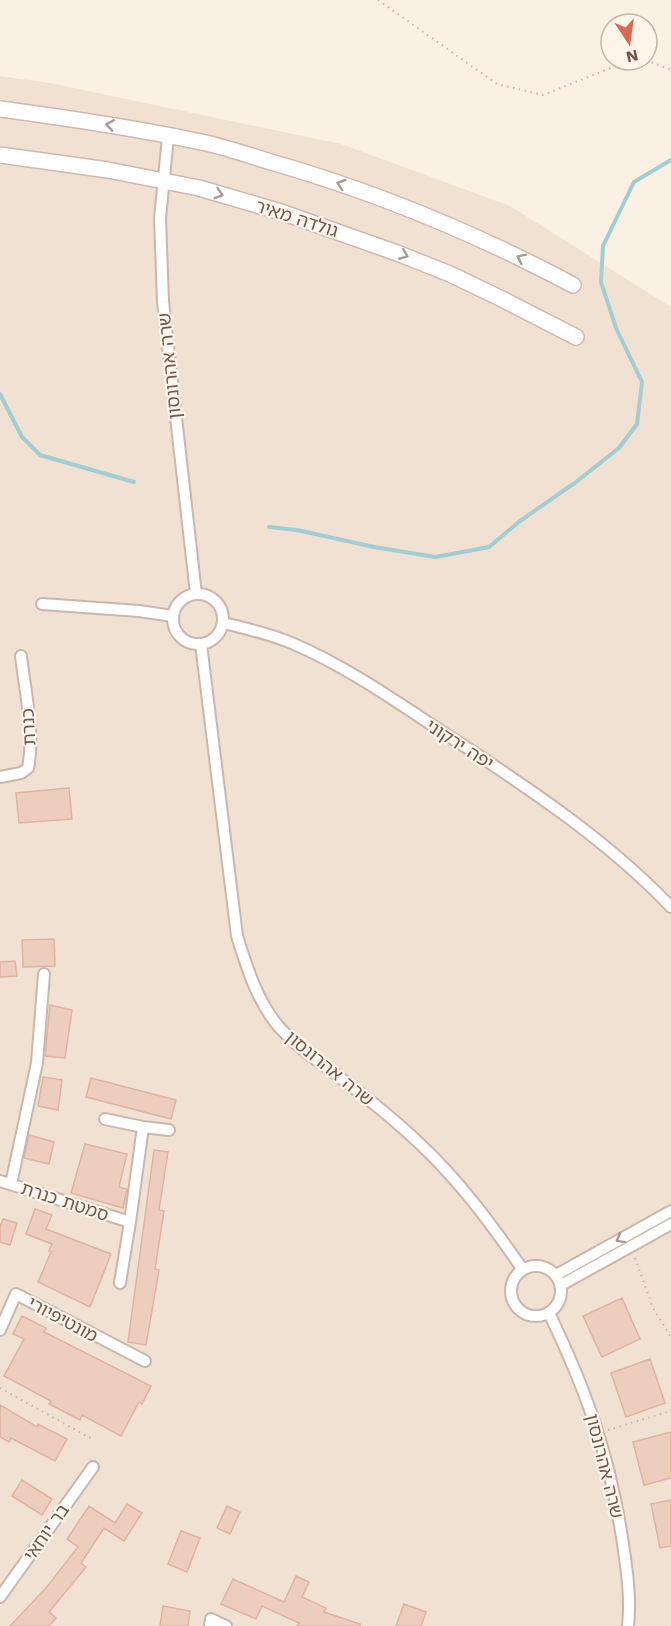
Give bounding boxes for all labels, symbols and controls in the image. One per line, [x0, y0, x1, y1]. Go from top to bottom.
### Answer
north arrow [599, 12, 659, 72]
text: N [624, 46, 640, 67]
one-way arrow [106, 120, 115, 132]
one-way arrow [336, 179, 347, 191]
one-way arrow [213, 187, 224, 199]
street label: גולדה מאיר [253, 195, 341, 241]
one-way arrow [398, 248, 409, 260]
one-way arrow [517, 254, 528, 265]
street label: שרה אהרונסון [153, 312, 185, 420]
street label: כנרת [17, 708, 39, 746]
street label: יפה ירקוני [422, 714, 498, 774]
street label: שרה אהרונסון [282, 1026, 378, 1110]
street label: סמטת כנרת [19, 1177, 111, 1225]
one-way arrow [616, 1232, 626, 1243]
street label: מונטיפיורי [24, 1292, 102, 1346]
street label: שרה אהרונסון [582, 1412, 628, 1520]
street label: בר יוחאי [19, 1500, 73, 1564]

